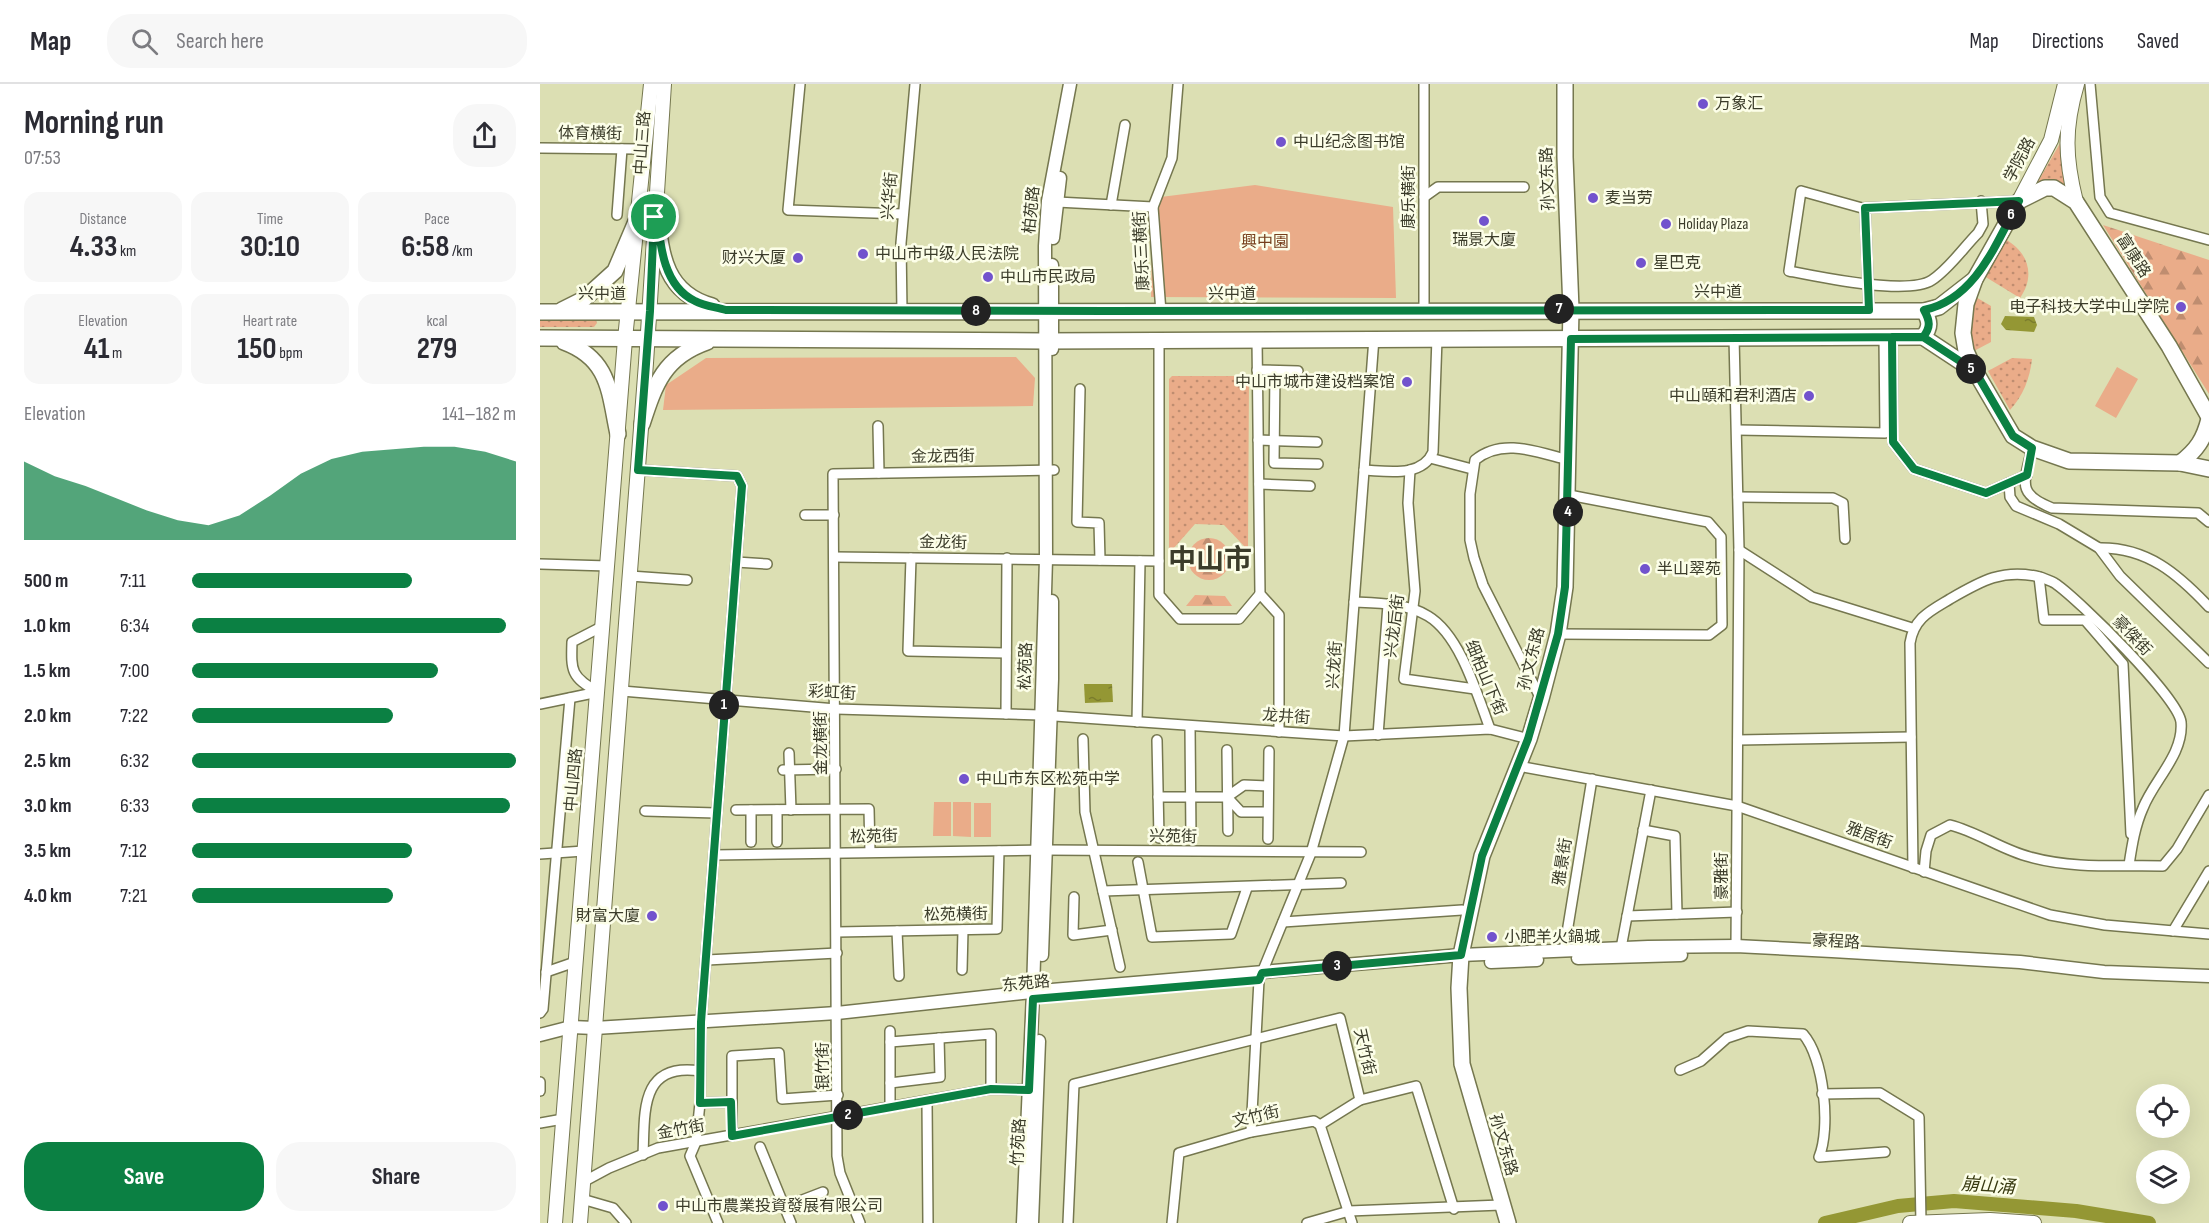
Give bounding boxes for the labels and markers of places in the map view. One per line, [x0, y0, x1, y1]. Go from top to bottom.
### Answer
place label: 万象汇 [1715, 94, 1763, 114]
marker: 万象汇 [1696, 97, 1710, 111]
place label: 中山纪念图书馆 [1293, 133, 1405, 152]
marker: 中山纪念图书馆 [1274, 135, 1288, 149]
place label: 麦当劳 [1605, 189, 1653, 208]
pin [628, 191, 679, 242]
marker: 麦当劳 [1586, 191, 1600, 205]
pin: 6 [1996, 200, 2026, 230]
marker: 瑞景大廈 [1477, 214, 1491, 228]
place label: Holiday Plaza [1678, 215, 1748, 234]
marker: Holiday Plaza [1659, 217, 1673, 231]
place label: 瑞景大廈 [1452, 231, 1516, 250]
place label: 中山市中级人民法院 [875, 244, 1019, 264]
marker: 中山市中级人民法院 [856, 247, 870, 261]
place label: 财兴大厦 [722, 249, 786, 268]
marker: 财兴大厦 [791, 251, 805, 265]
place label: 星巴克 [1653, 254, 1701, 273]
marker: 星巴克 [1634, 256, 1648, 270]
place label: 中山市民政局 [1000, 268, 1096, 287]
marker: 中山市民政局 [981, 270, 995, 284]
pin: 7 [1544, 294, 1574, 324]
pin: 8 [961, 296, 991, 326]
place label: 电子科技大学中山学院 [2009, 298, 2169, 317]
marker: 电子科技大学中山学院 [2174, 300, 2188, 314]
pin: 5 [1956, 354, 1986, 384]
place label: 中山市城市建设档案馆 [1235, 373, 1395, 392]
marker: 中山市城市建设档案馆 [1400, 375, 1414, 389]
place label: 中山頤和君利酒店 [1669, 387, 1797, 406]
marker: 中山頤和君利酒店 [1802, 389, 1816, 403]
pin: 4 [1553, 497, 1583, 527]
place label: 半山翠苑 [1657, 560, 1721, 579]
marker: 半山翠苑 [1638, 562, 1652, 576]
pin: 1 [709, 690, 739, 720]
place label: 中山市东区松苑中学 [976, 770, 1120, 789]
marker: 中山市东区松苑中学 [957, 772, 971, 786]
place label: 財富大廈 [576, 907, 640, 926]
marker: 財富大廈 [645, 909, 659, 923]
place label: 小肥羊火鍋城 [1504, 928, 1600, 947]
marker: 小肥羊火鍋城 [1485, 930, 1499, 944]
pin: 3 [1322, 951, 1352, 981]
pin: 2 [833, 1100, 863, 1130]
place label: 中山市農業投資發展有限公司 [675, 1197, 883, 1216]
marker: 中山市農業投資發展有限公司 [656, 1199, 670, 1213]

